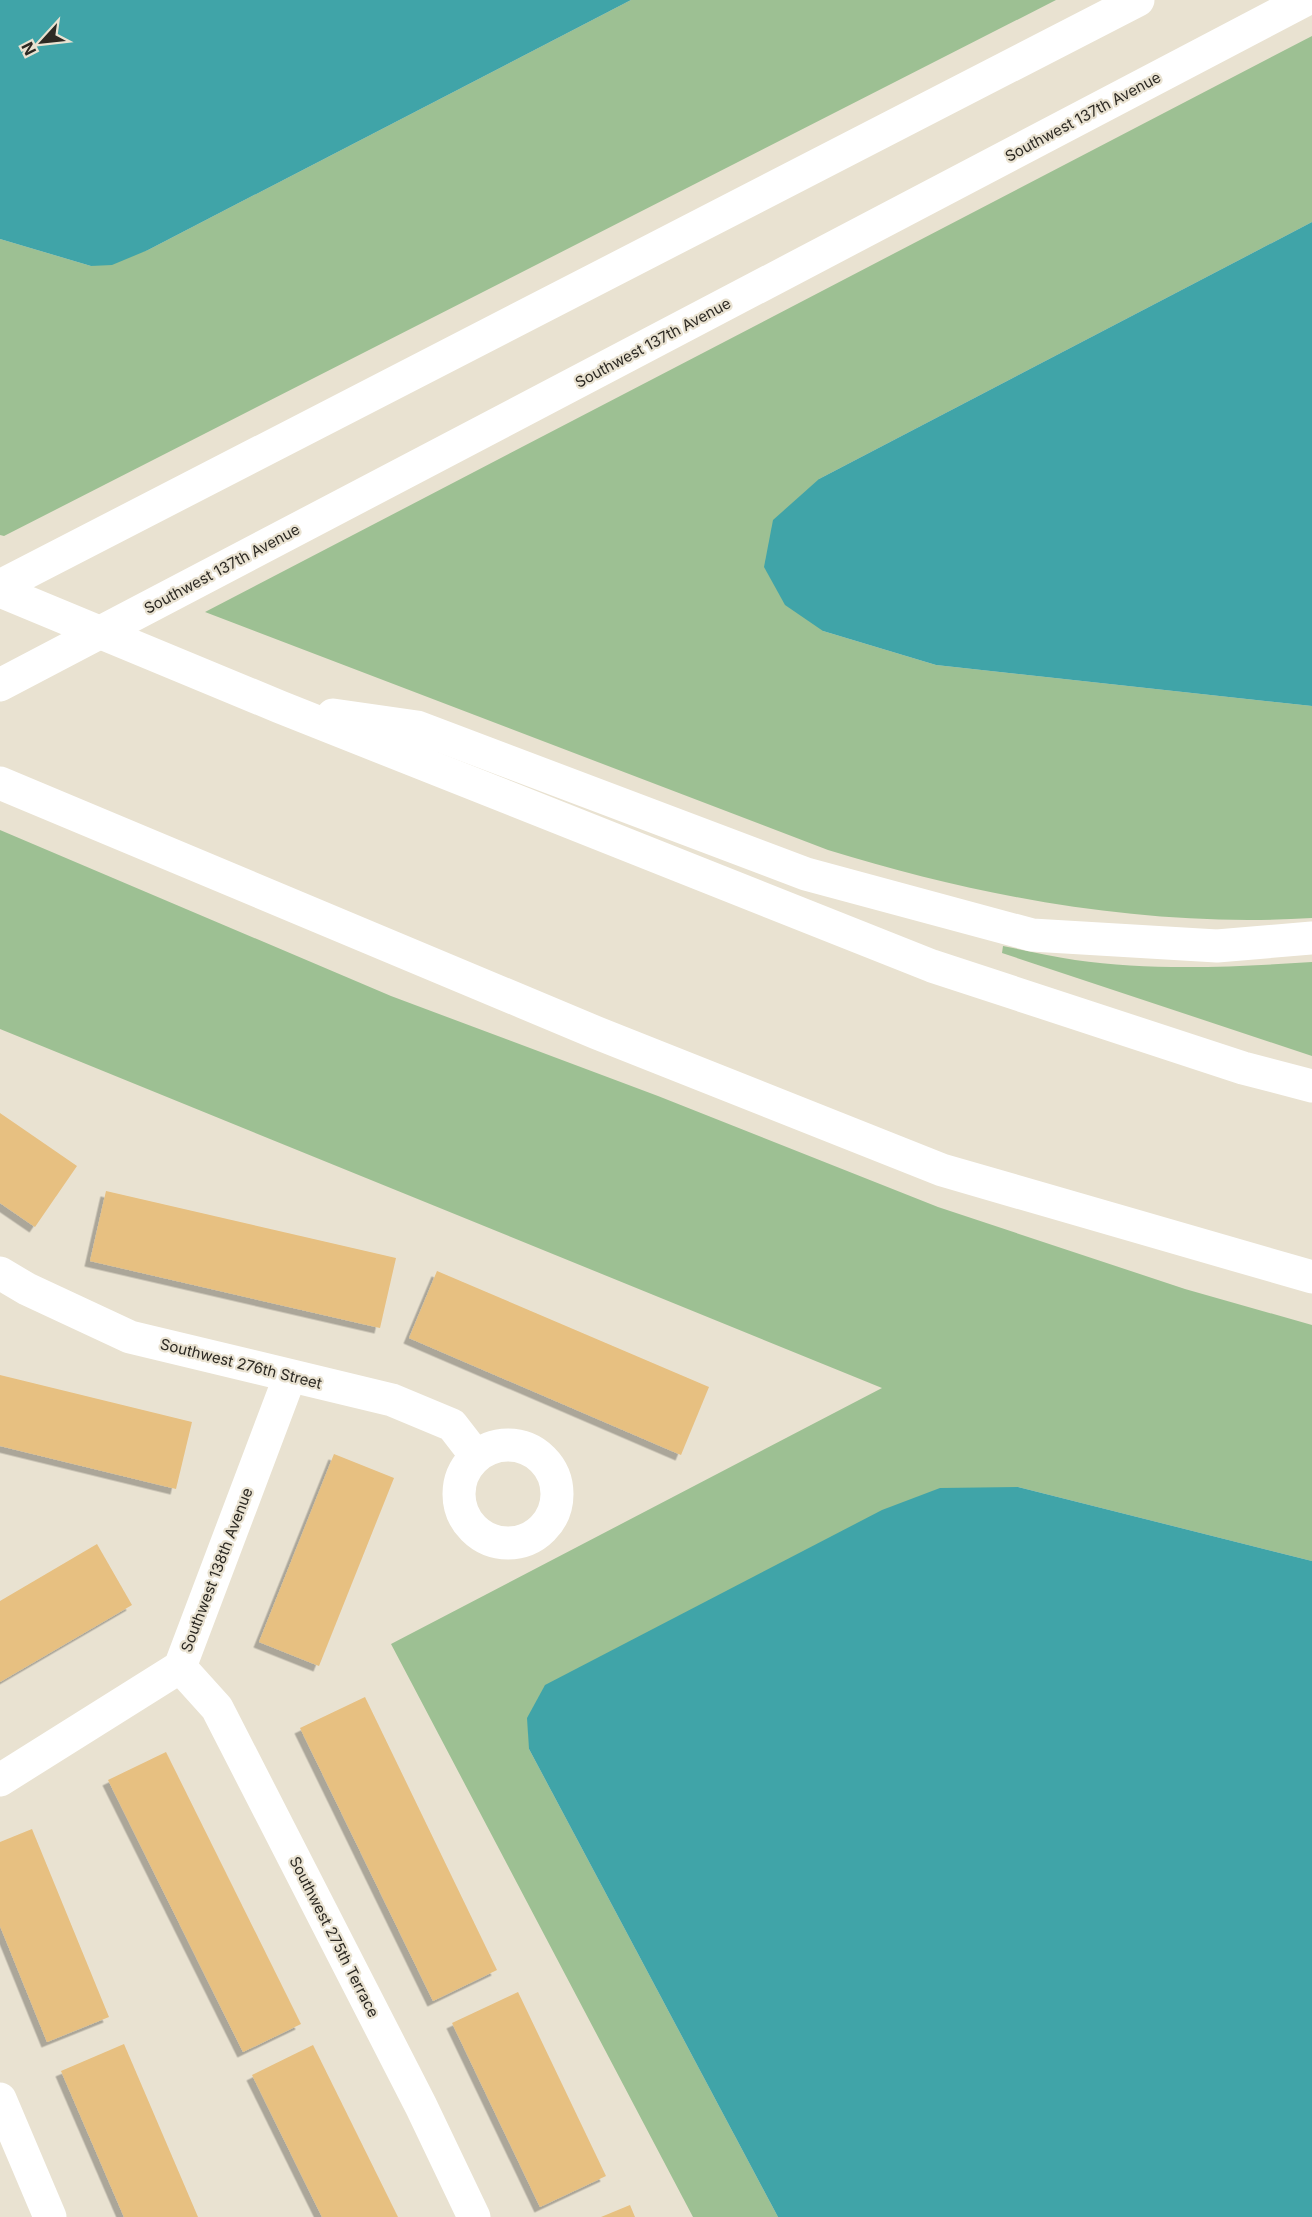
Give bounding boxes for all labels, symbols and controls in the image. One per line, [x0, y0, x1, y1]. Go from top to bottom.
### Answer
north arrow [12, 12, 72, 72]
text: N [17, 39, 40, 59]
street label: Southwest 137th Avenue [1002, 67, 1164, 166]
street label: Southwest 137th Avenue [572, 293, 734, 392]
street label: Southwest 137th Avenue [141, 519, 303, 618]
street label: Southwest 276th Street [158, 1334, 324, 1393]
street label: Southwest 138th Avenue [176, 1485, 257, 1655]
street label: Southwest 275th Terrace [286, 1853, 383, 2020]

